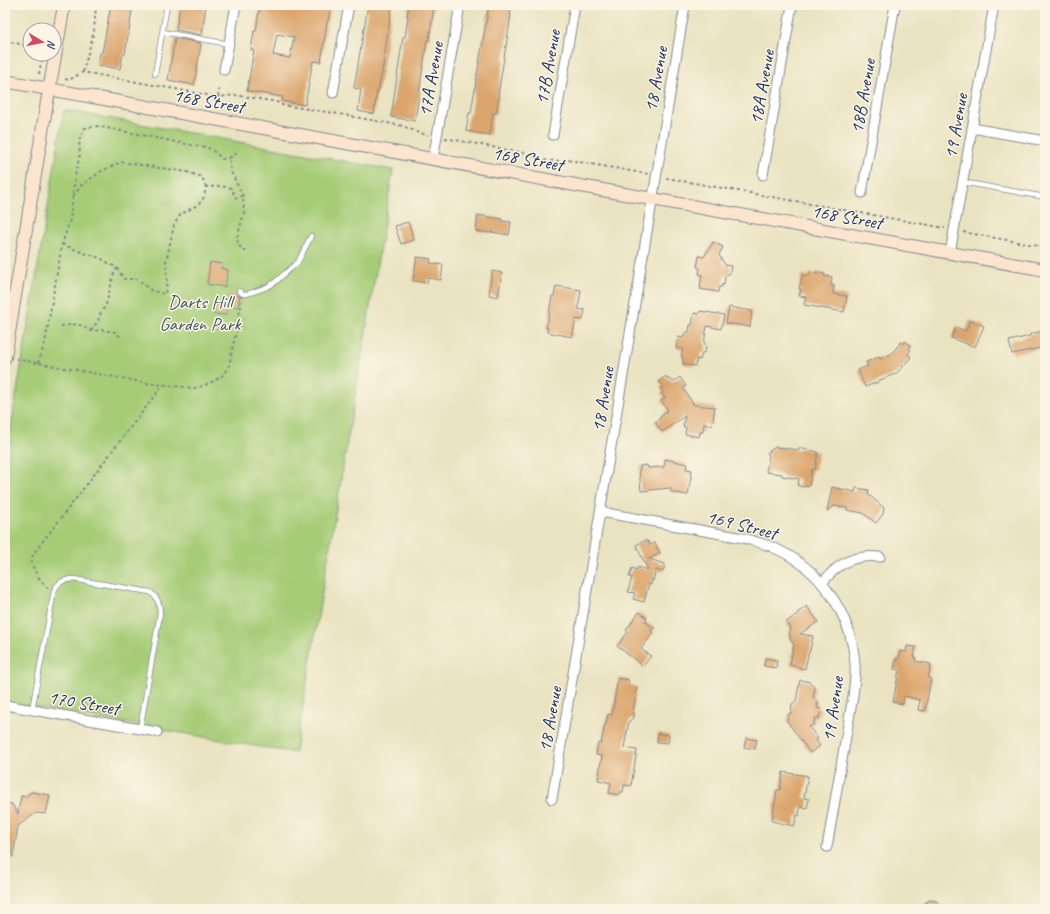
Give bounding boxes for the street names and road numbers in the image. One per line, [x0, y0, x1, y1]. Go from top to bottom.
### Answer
street label: 17B Avenue [530, 26, 567, 106]
street label: 17A Avenue [413, 38, 450, 118]
street label: 18 Avenue [638, 43, 674, 113]
street label: 18A Avenue [744, 46, 781, 126]
street label: 18B Avenue [845, 55, 882, 135]
street label: 168 Street [171, 83, 249, 119]
street label: 19 Avenue [938, 90, 974, 160]
street label: 168 Street [490, 141, 568, 177]
street label: 168 Street [809, 199, 887, 235]
street label: 18 Avenue [586, 363, 620, 433]
street label: 169 Street [704, 505, 782, 546]
street label: 19 Avenue [817, 673, 850, 743]
street label: 18 Avenue [532, 683, 568, 753]
street label: 170 Street [46, 685, 124, 721]

